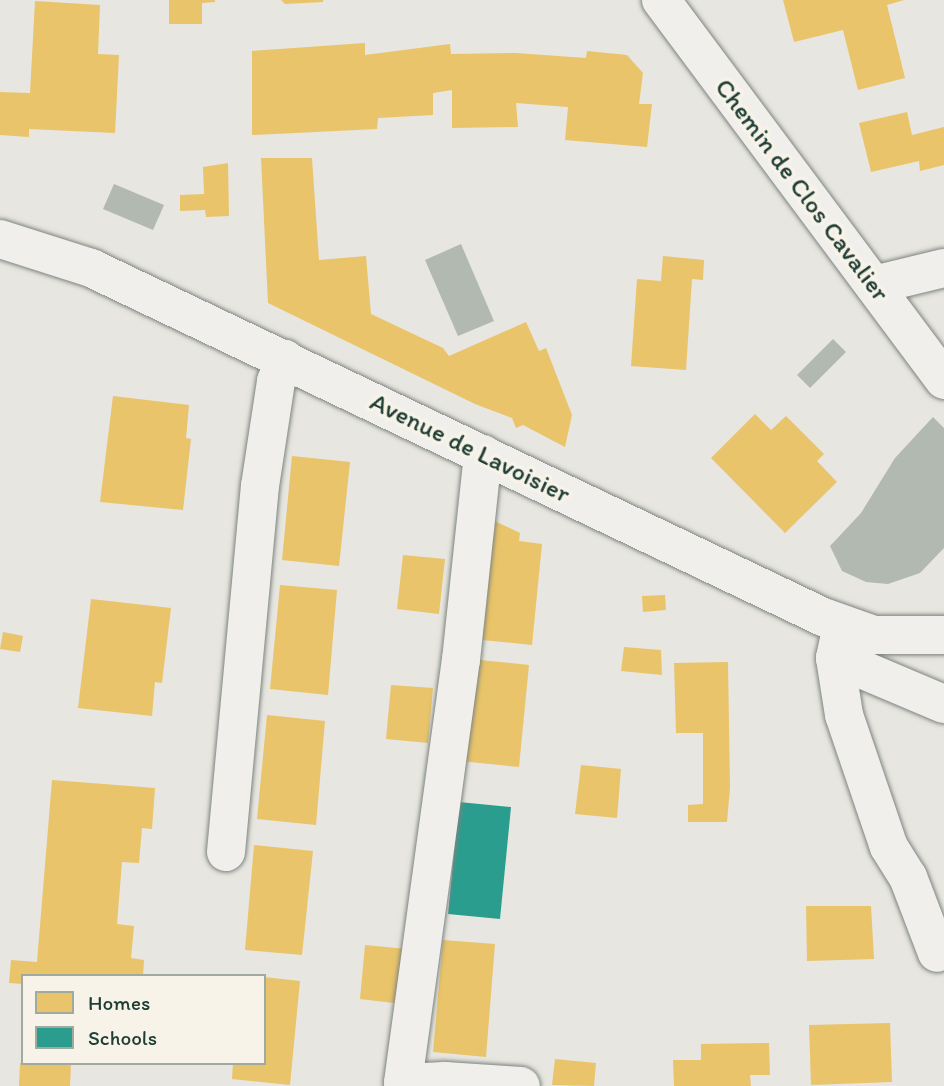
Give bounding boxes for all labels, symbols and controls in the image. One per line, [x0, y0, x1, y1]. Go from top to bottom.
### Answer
street label: Chemin de Clos Cavalier [708, 73, 896, 307]
street label: Avenue de Lavoisier [365, 386, 575, 510]
legend [21, 974, 266, 1065]
text: Homes [88, 990, 150, 1015]
text: Schools [88, 1025, 157, 1050]

